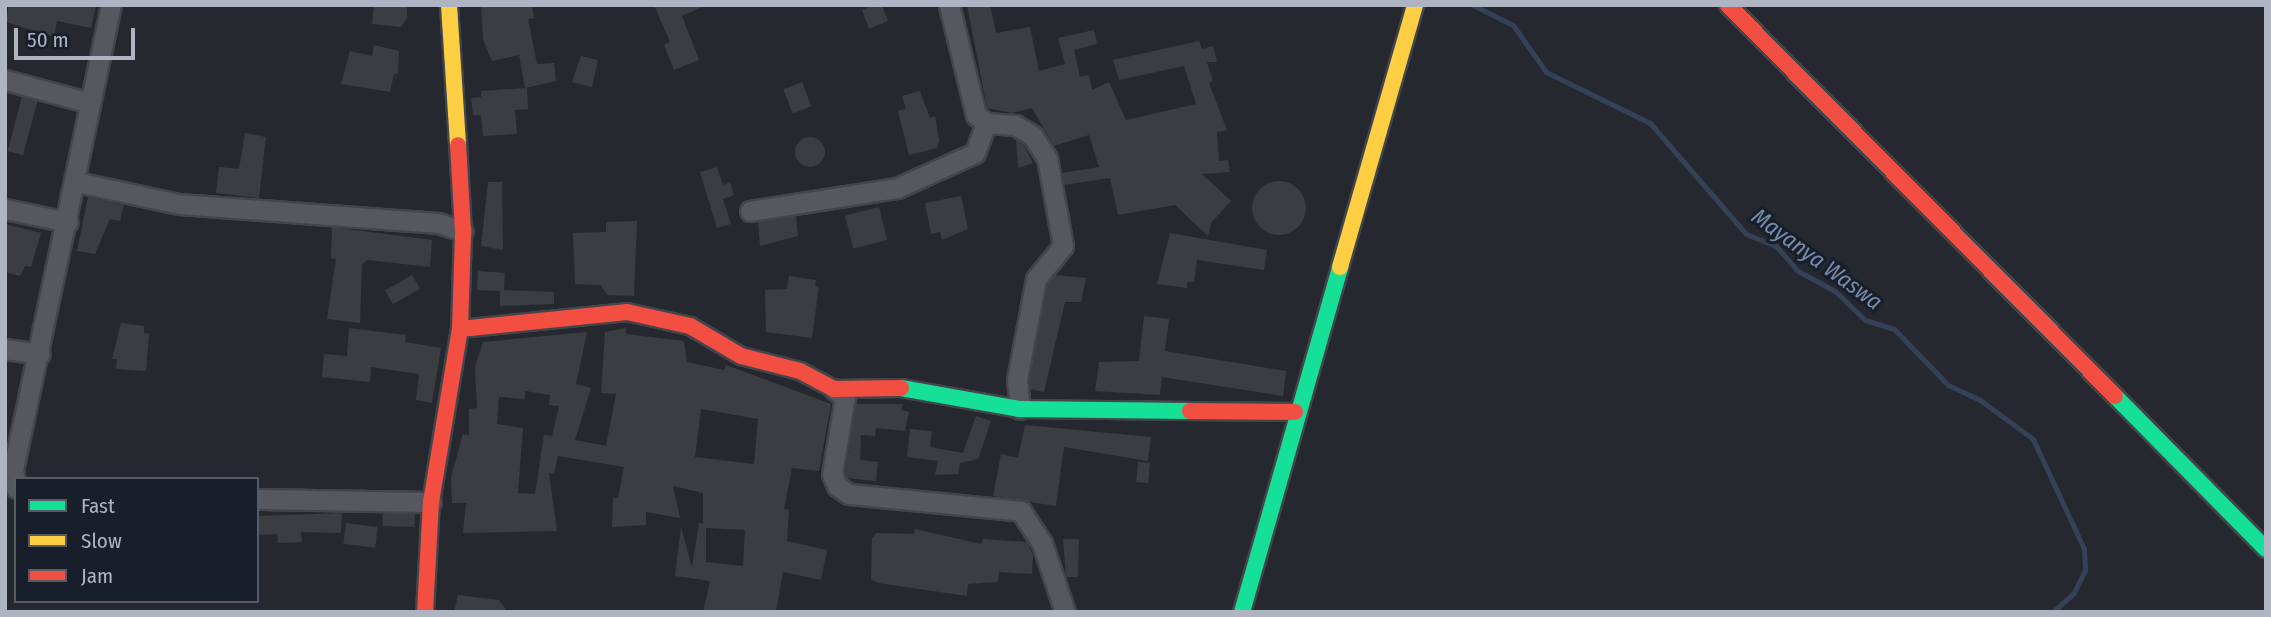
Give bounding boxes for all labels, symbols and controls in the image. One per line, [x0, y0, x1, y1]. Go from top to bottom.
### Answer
scale bar [18, 14, 138, 58]
text: 50 m [27, 27, 69, 53]
water label: Mayanya Waswa [1746, 202, 1888, 316]
legend [14, 477, 259, 603]
text: Fast [81, 493, 115, 519]
text: Slow [81, 528, 122, 554]
text: Jam [81, 563, 113, 589]

